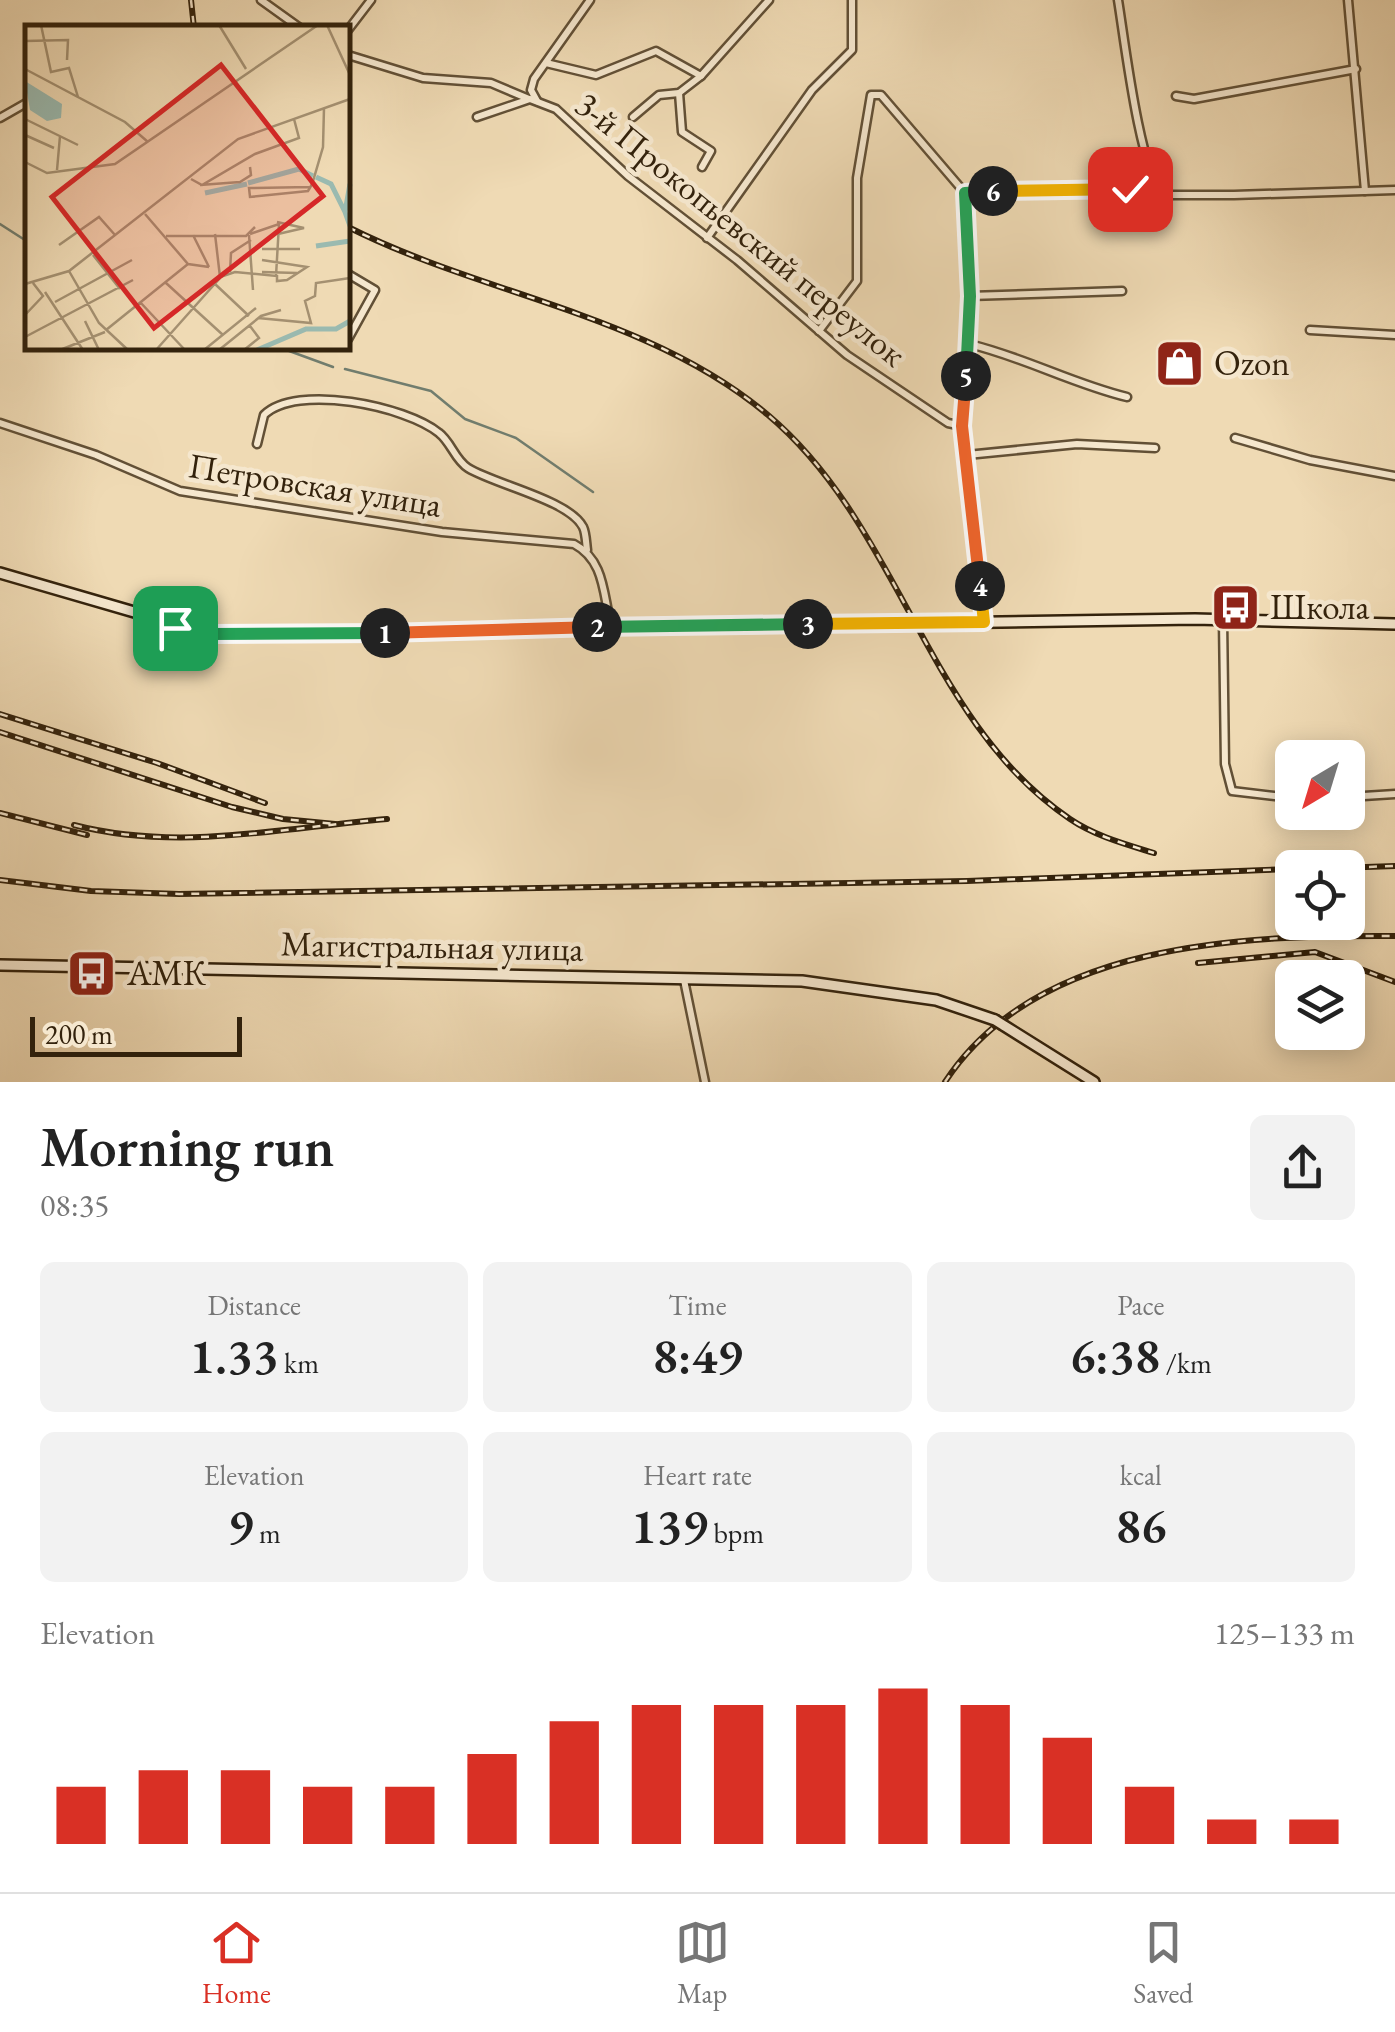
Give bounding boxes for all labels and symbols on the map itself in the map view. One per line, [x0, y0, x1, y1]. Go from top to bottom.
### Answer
inset map [25, 25, 350, 350]
street label: 3-й Прокопьевский переулок [566, 81, 916, 377]
pin [1088, 147, 1173, 232]
pin: 6 [968, 166, 1018, 216]
shop icon: Ozon [1153, 337, 1205, 389]
place label: Ozon [1214, 340, 1290, 385]
pin: 5 [941, 351, 991, 401]
street label: Петровская улица [185, 442, 445, 528]
pin: 4 [955, 561, 1005, 611]
bus stop icon: Школа [1209, 581, 1261, 633]
place label: Школа [1270, 584, 1370, 629]
pin [133, 586, 218, 671]
pin: 3 [783, 599, 833, 649]
pin: 2 [572, 602, 622, 652]
pin: 1 [360, 608, 410, 658]
north arrow [1275, 740, 1365, 830]
street label: Магистральная улица [280, 920, 584, 972]
bus stop icon: АМК [66, 947, 118, 999]
place label: АМК [126, 950, 207, 995]
scale bar [30, 1012, 242, 1056]

